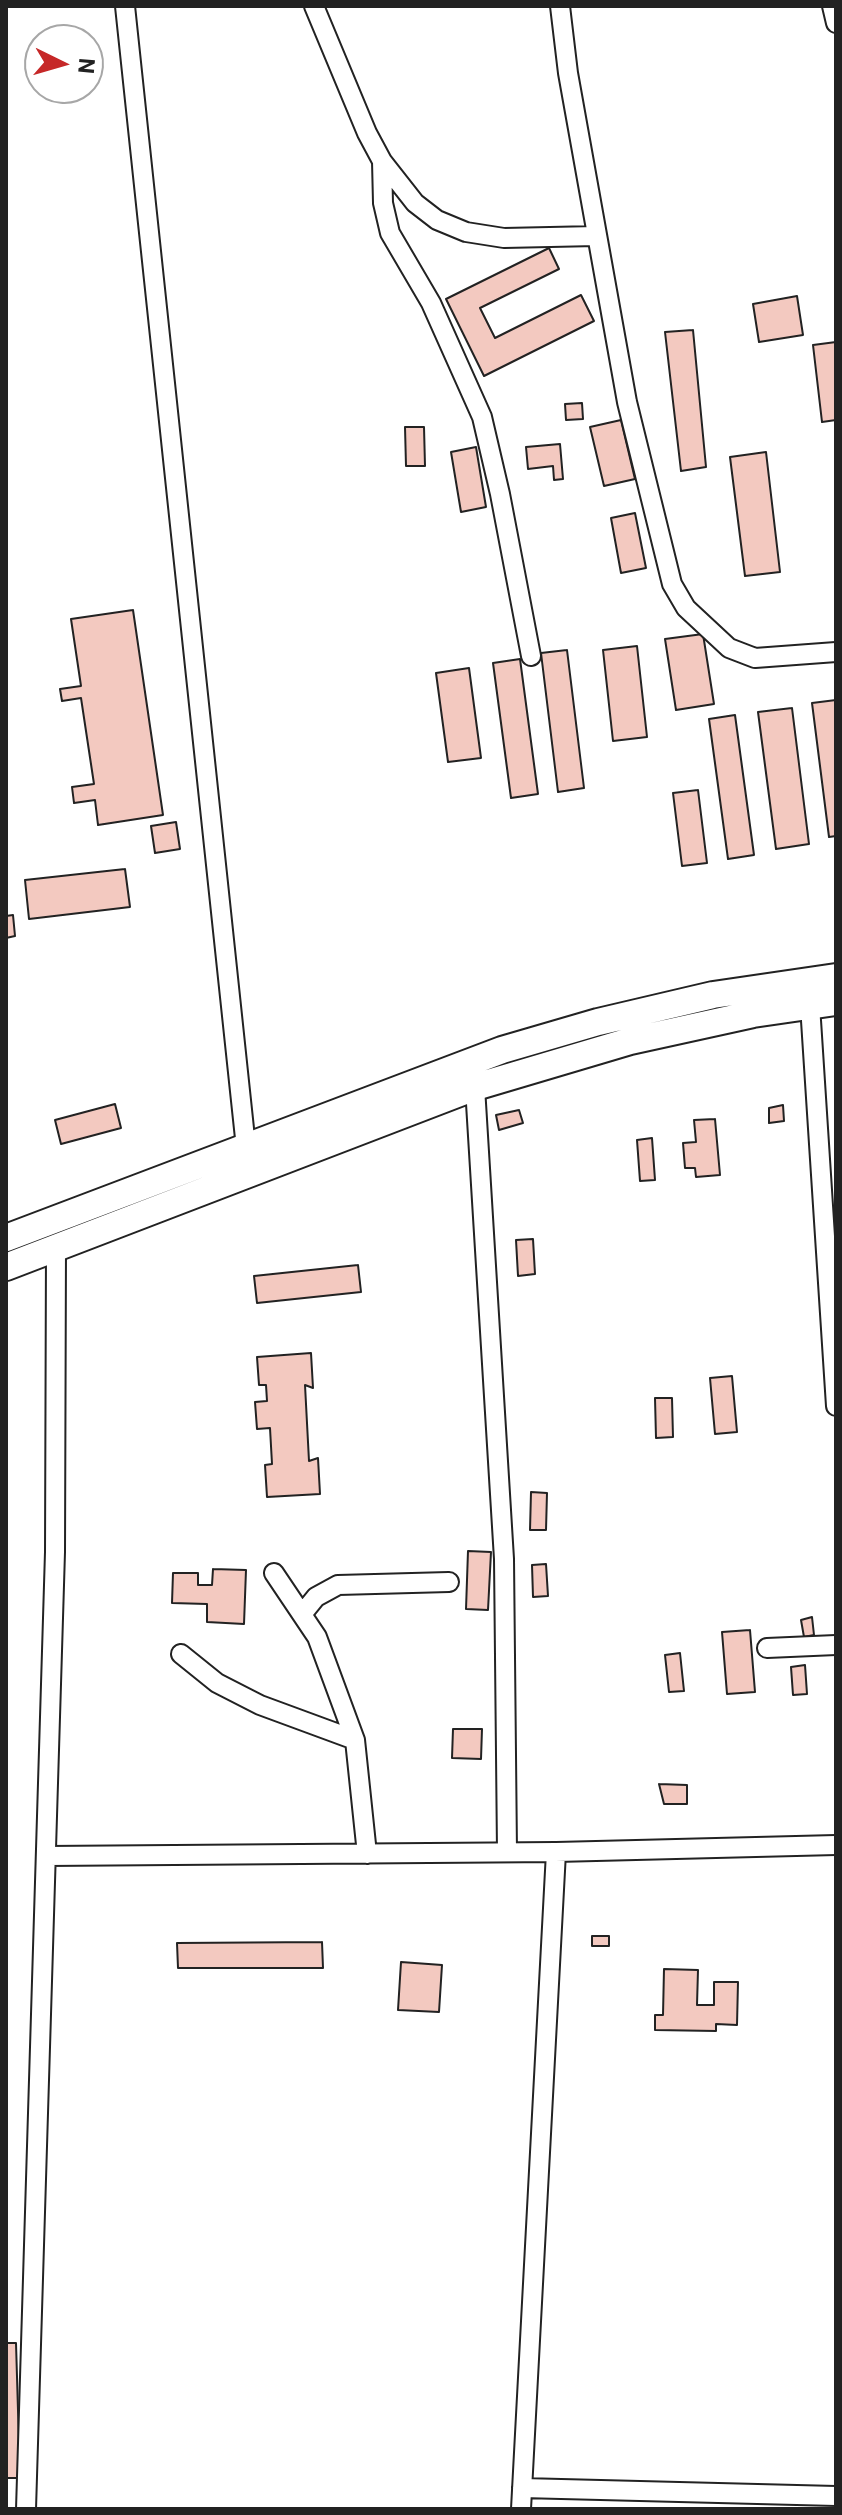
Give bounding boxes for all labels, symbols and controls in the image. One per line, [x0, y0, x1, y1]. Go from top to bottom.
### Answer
north arrow [24, 24, 104, 104]
text: N [73, 57, 100, 75]

